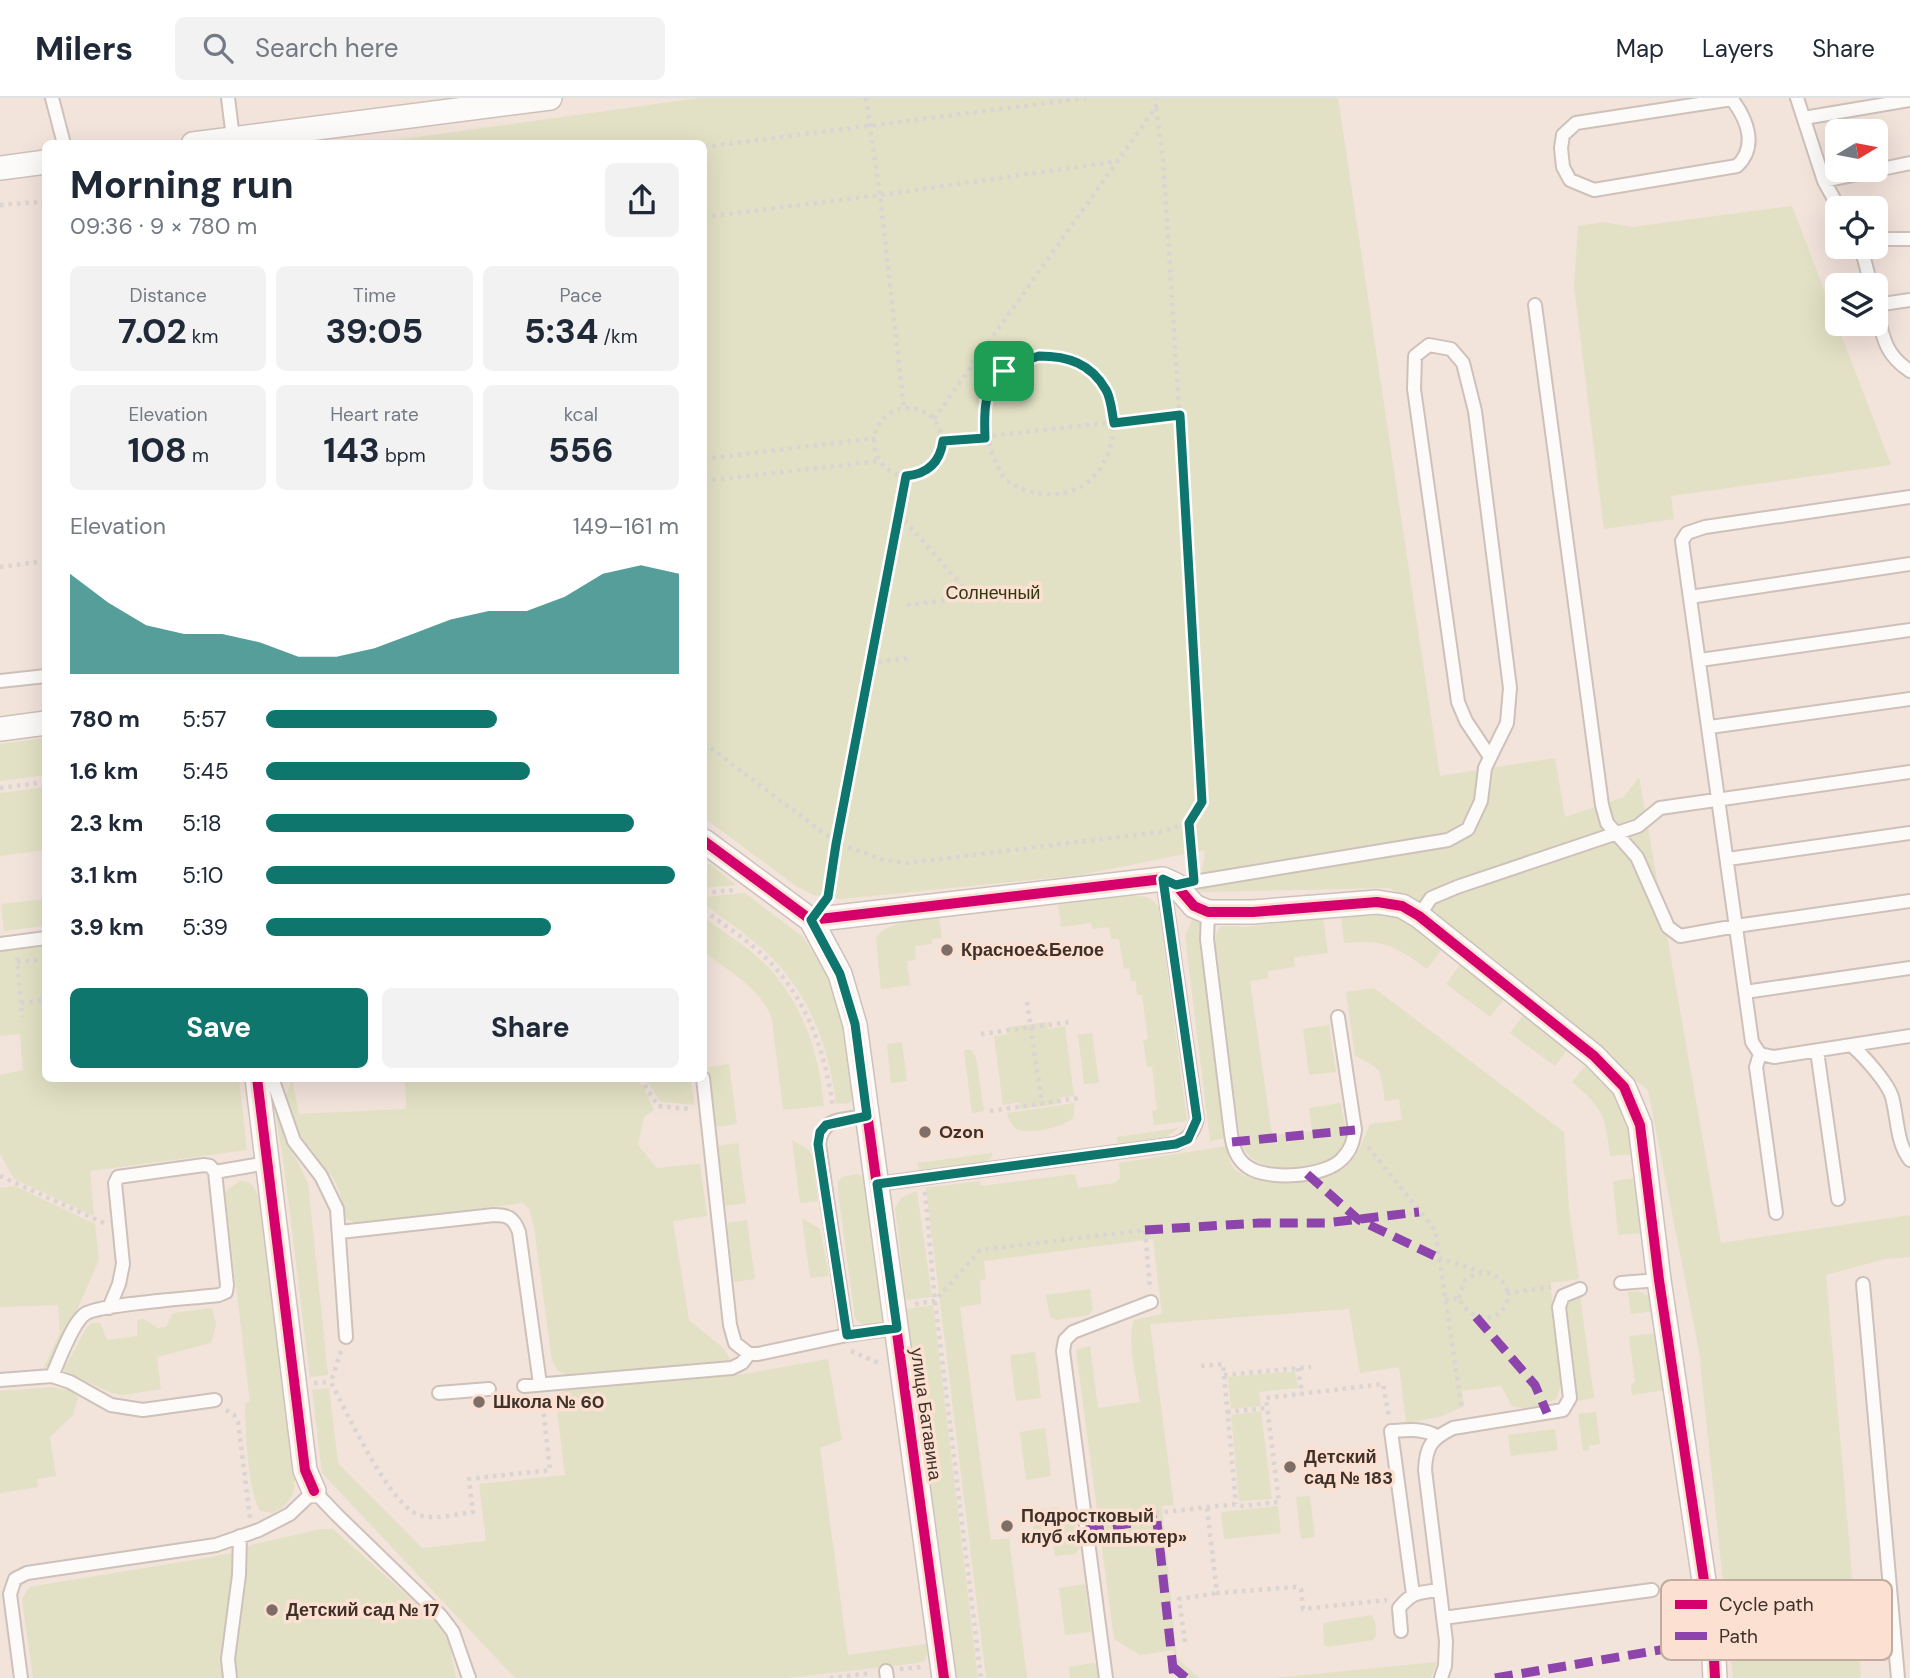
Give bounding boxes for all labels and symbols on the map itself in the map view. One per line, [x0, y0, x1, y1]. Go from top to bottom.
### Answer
north arrow [1825, 119, 1888, 182]
pin [974, 341, 1034, 401]
park label: Солнечный [946, 581, 1040, 605]
place label: Красное&Белое [961, 938, 1104, 962]
marker: Красное&Белое [939, 942, 955, 958]
place label: Ozon [939, 1120, 984, 1144]
marker: Ozon [917, 1124, 933, 1140]
street label: улица Батавина [905, 1346, 947, 1483]
place label: Школа № 60 [493, 1390, 604, 1414]
marker: Школа № 60 [471, 1394, 487, 1410]
place label: Детский сад № 183 [1304, 1445, 1393, 1490]
marker: Детский сад № 183 [1282, 1459, 1298, 1475]
place label: Подростковый клуб «Компьютер» [1021, 1504, 1187, 1549]
marker: Подростковый клуб «Компьютер» [999, 1518, 1015, 1534]
legend [1661, 1580, 1892, 1660]
text: Cycle path [1719, 1592, 1814, 1617]
place label: Детский сад № 17 [286, 1598, 440, 1622]
marker: Детский сад № 17 [264, 1602, 280, 1618]
text: Path [1719, 1624, 1758, 1649]

